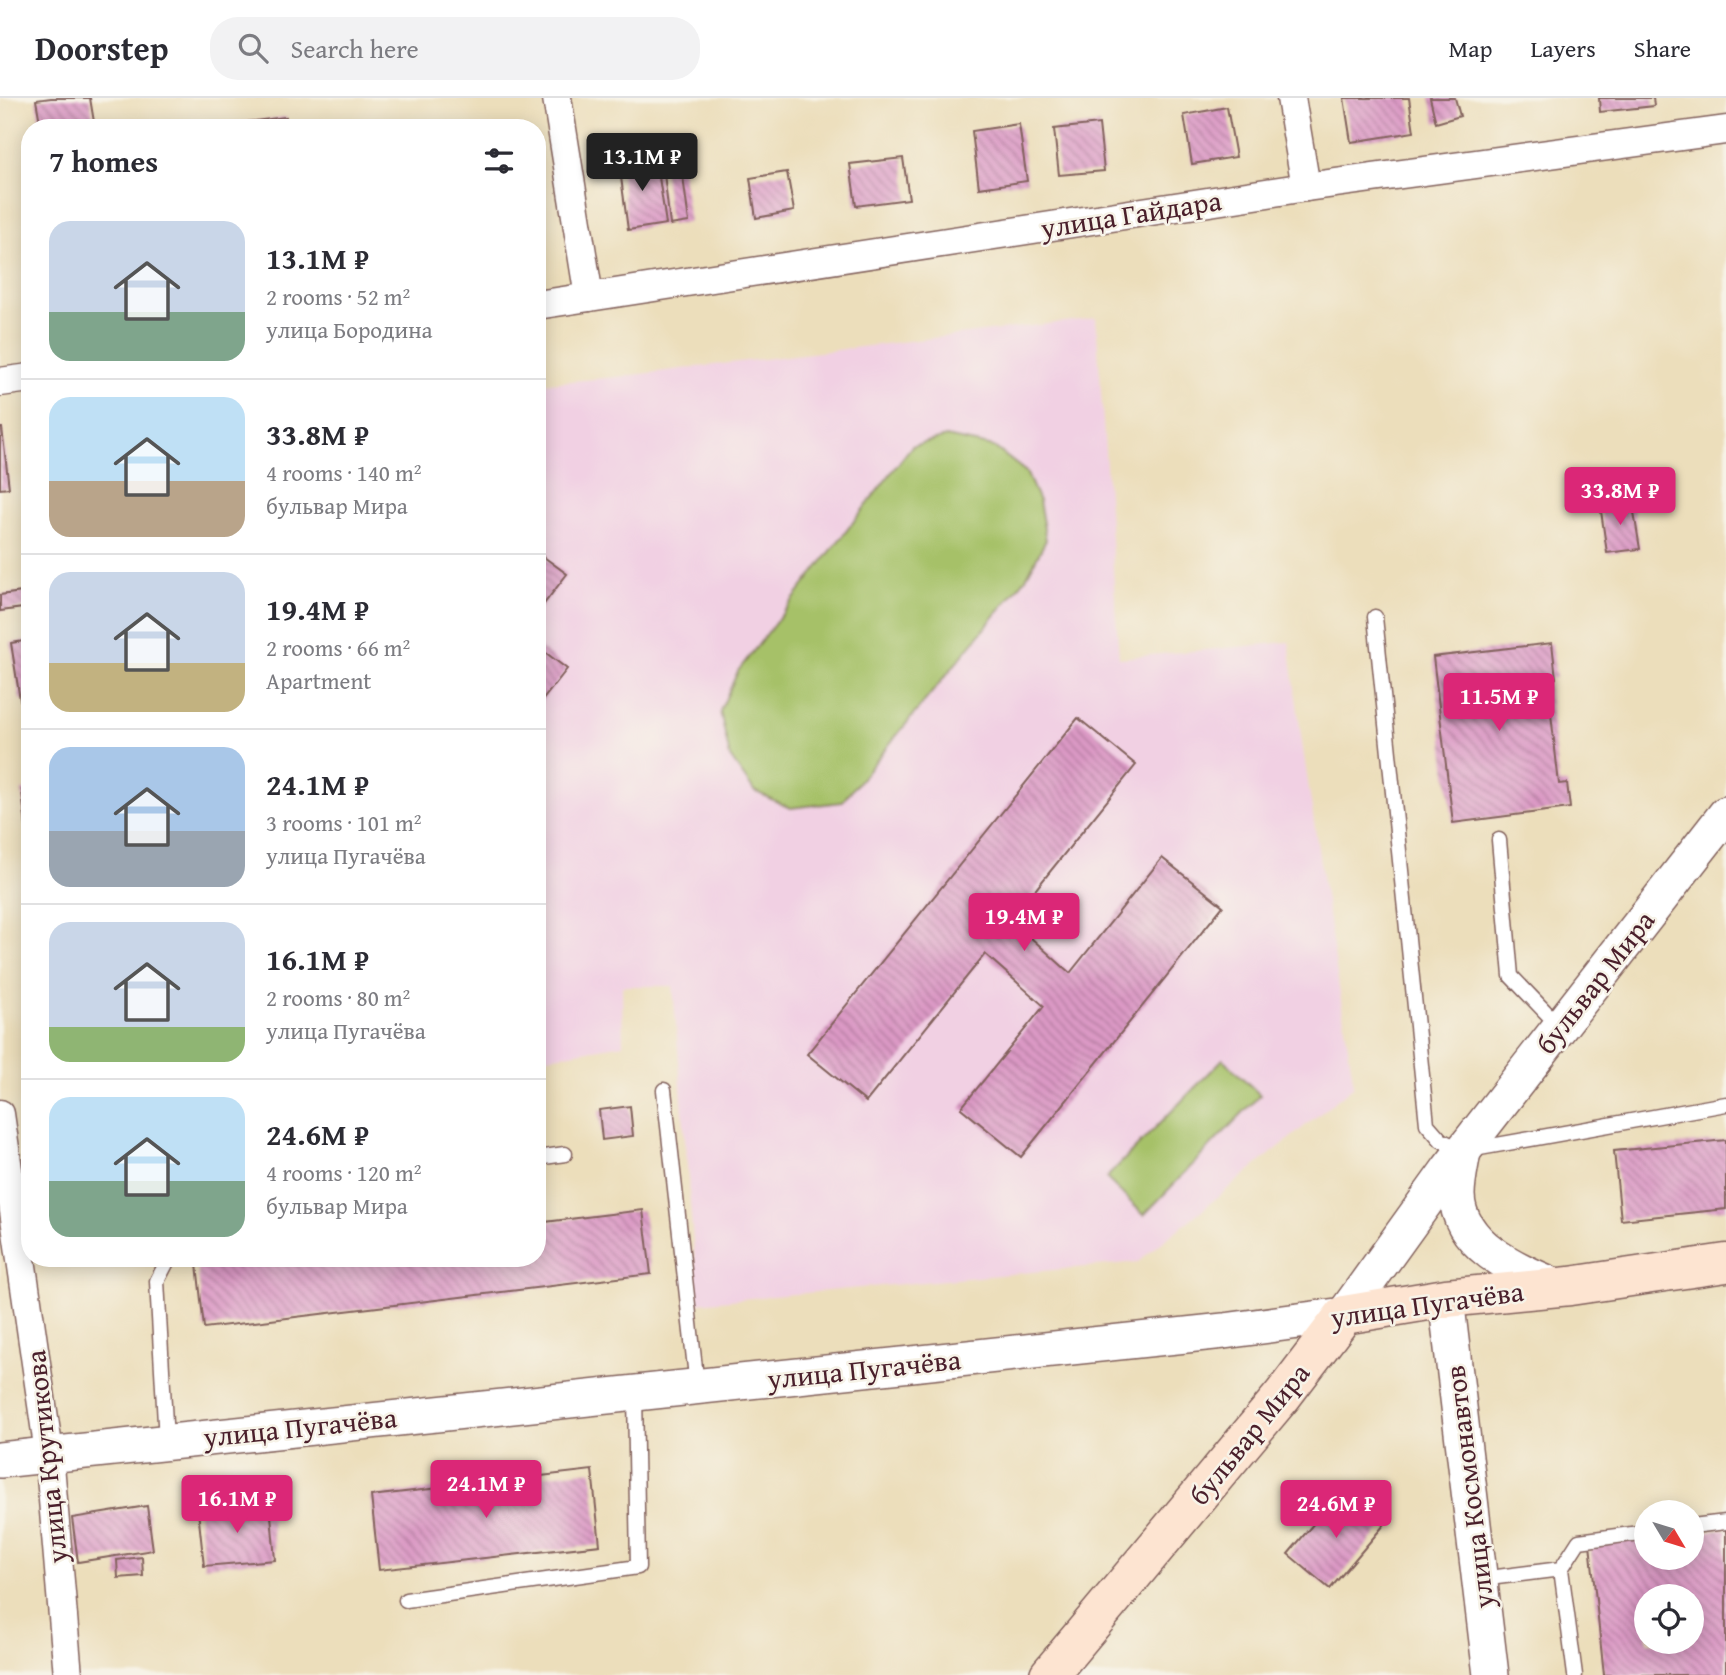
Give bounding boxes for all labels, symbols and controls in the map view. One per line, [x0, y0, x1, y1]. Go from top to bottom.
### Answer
search box [210, 17, 700, 80]
text: Doorstep [35, 24, 168, 72]
icon: search [234, 29, 272, 67]
text: Search here [290, 29, 419, 68]
text: Map [1449, 31, 1492, 66]
text: Layers [1530, 31, 1596, 66]
text: Share [1634, 31, 1691, 66]
pin: 13.1M ₽ [577, 134, 707, 193]
text: 7 homes [49, 139, 158, 183]
text: 13.1M ₽ [602, 139, 682, 172]
icon: filters [480, 142, 518, 180]
street label: улица Гайдара [1037, 179, 1225, 248]
text: 13.1M ₽ [266, 236, 369, 280]
icon: home [105, 249, 189, 333]
text: 2 rooms · 52 m² [266, 280, 410, 313]
text: улица Бородина [266, 313, 433, 346]
text: 33.8M ₽ [266, 412, 369, 456]
icon: home [105, 425, 189, 509]
text: 4 rooms · 140 m² [266, 456, 421, 489]
pin: 33.8M ₽ [1555, 468, 1685, 527]
text: 33.8M ₽ [1580, 473, 1660, 506]
text: бульвар Мира [266, 489, 408, 522]
text: 19.4M ₽ [266, 587, 369, 631]
icon: home [105, 600, 189, 684]
text: 2 rooms · 66 m² [266, 631, 410, 664]
text: Apartment [266, 664, 371, 697]
pin: 11.5M ₽ [1434, 674, 1564, 733]
text: 11.5M ₽ [1459, 679, 1539, 712]
text: 24.1M ₽ [266, 762, 369, 806]
icon: home [105, 775, 189, 859]
text: 3 rooms · 101 m² [266, 806, 421, 839]
text: улица Пугачёва [266, 839, 426, 872]
pin: 19.4M ₽ [959, 894, 1089, 953]
text: 19.4M ₽ [984, 899, 1064, 932]
street label: бульвар Мира [1525, 901, 1664, 1062]
text: 16.1M ₽ [266, 937, 369, 981]
icon: home [105, 950, 189, 1034]
text: 2 rooms · 80 m² [266, 981, 410, 1014]
text: улица Пугачёва [266, 1014, 426, 1047]
text: 24.6M ₽ [266, 1112, 369, 1156]
icon: home [105, 1125, 189, 1209]
text: 4 rooms · 120 m² [266, 1156, 421, 1189]
text: бульвар Мира [266, 1189, 408, 1222]
street label: улица Пугачёва [1327, 1270, 1527, 1337]
street label: улица Пугачёва [764, 1338, 963, 1399]
street label: улица Крутикова [14, 1348, 77, 1567]
street label: бульвар Мира [1178, 1353, 1319, 1514]
street label: улица Космонавтов [1433, 1363, 1504, 1612]
street label: улица Пугачёва [200, 1396, 399, 1457]
pin: 24.1M ₽ [421, 1460, 551, 1520]
text: 24.1M ₽ [446, 1466, 526, 1499]
pin: 16.1M ₽ [172, 1476, 302, 1535]
pin: 24.6M ₽ [1271, 1480, 1401, 1540]
text: 16.1M ₽ [197, 1481, 277, 1514]
text: 24.6M ₽ [1296, 1486, 1376, 1519]
north arrow [1634, 1500, 1704, 1570]
map controls [1634, 1500, 1704, 1654]
button: locate [1634, 1584, 1704, 1654]

